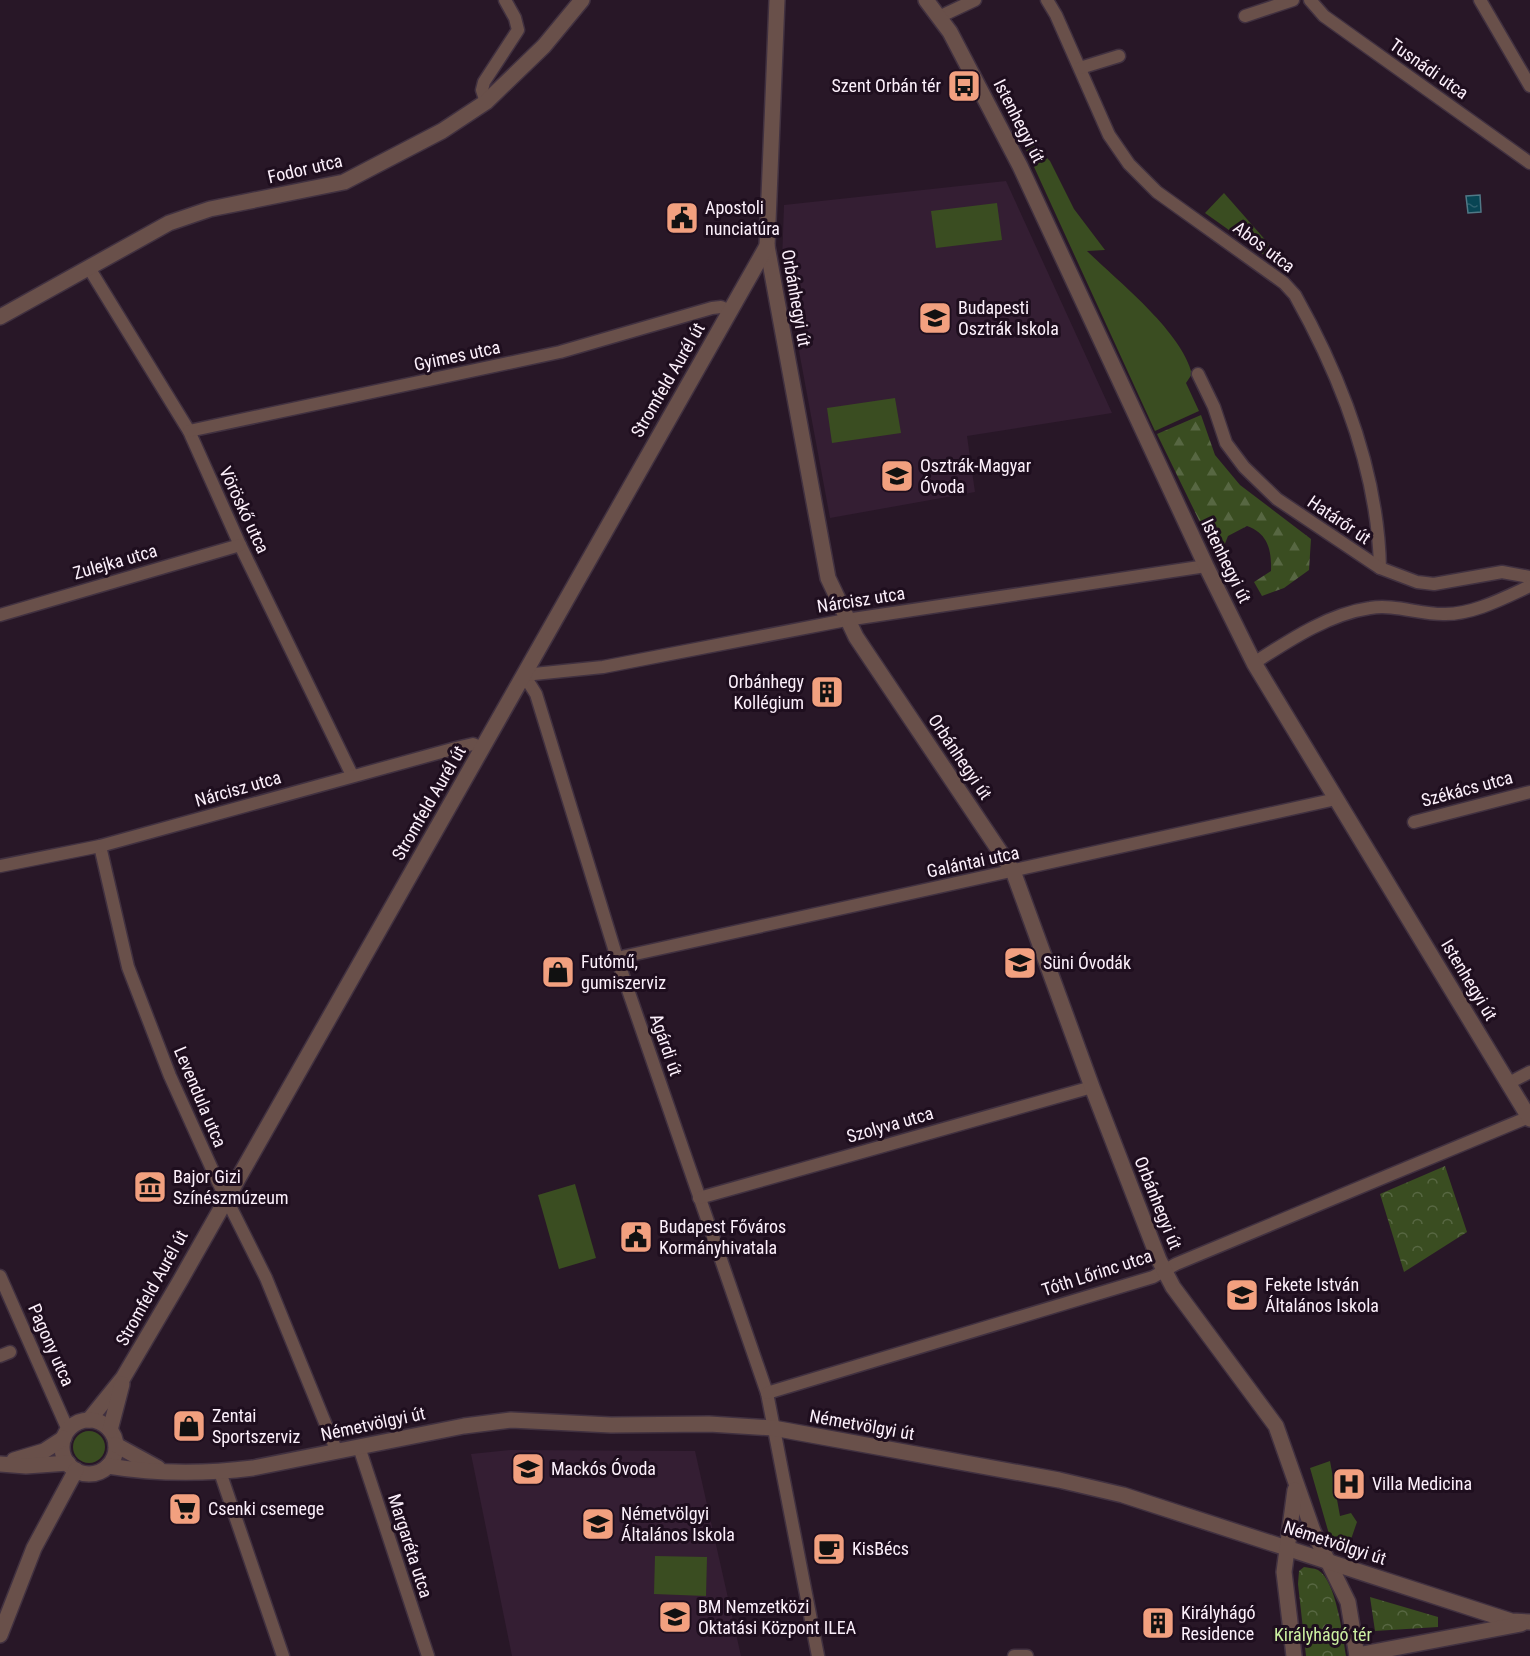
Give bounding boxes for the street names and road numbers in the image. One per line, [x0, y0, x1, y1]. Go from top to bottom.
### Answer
street label: Tusnádi utca [1386, 34, 1473, 103]
street label: Istenhegyi út [989, 75, 1049, 166]
street label: Fodor utca [265, 150, 344, 187]
street label: Abos utca [1229, 217, 1299, 277]
street label: Orbánhegyi út [778, 248, 815, 348]
street label: Stromfeld Aurél út [626, 319, 709, 441]
street label: Gyimes utca [412, 336, 502, 375]
street label: Vöröskő utca [215, 463, 274, 557]
street label: Határőr út [1304, 491, 1375, 548]
street label: Istenhegyi út [1197, 515, 1256, 606]
street label: Zulejka utca [70, 540, 159, 584]
street label: Nárcisz utca [815, 582, 906, 617]
street label: Orbánhegyi út [924, 710, 997, 803]
street label: Stromfeld Aurél út [387, 742, 470, 864]
street label: Nárcisz utca [192, 766, 283, 811]
street label: Székács utca [1419, 766, 1515, 811]
street label: Galántai utca [925, 841, 1021, 882]
street label: Istenhegyi út [1437, 935, 1502, 1024]
street label: Agárdi út [646, 1011, 687, 1079]
street label: Levendula utca [170, 1043, 231, 1150]
street label: Szolyva utca [844, 1102, 936, 1147]
street label: Orbánhegyi út [1130, 1153, 1187, 1252]
street label: Stromfeld Aurél út [111, 1226, 192, 1349]
street label: Tóth Lőrinc utca [1039, 1245, 1155, 1300]
street label: Pagony utca [24, 1300, 79, 1389]
street label: Németvölgyi út [319, 1402, 427, 1445]
street label: Németvölgyi út [808, 1405, 916, 1444]
street label: Margaréta utca [384, 1491, 437, 1600]
street label: Németvölgyi út [1281, 1516, 1389, 1569]

